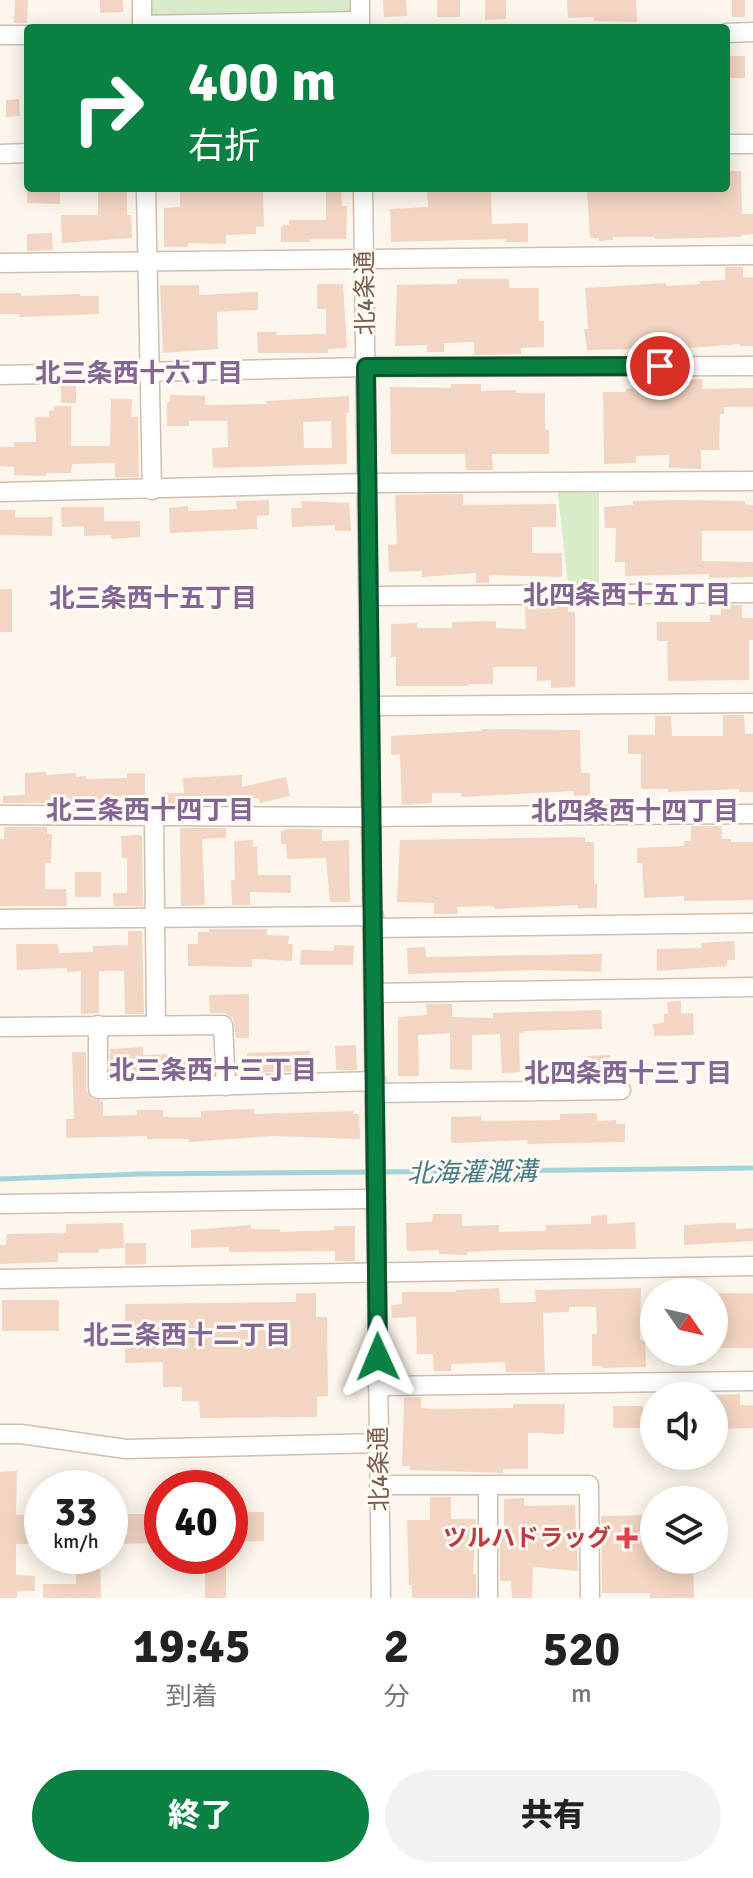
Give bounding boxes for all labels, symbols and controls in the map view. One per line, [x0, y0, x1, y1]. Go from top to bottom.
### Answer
text: 400 m [188, 47, 336, 116]
icon: right [56, 56, 160, 160]
text: 右折 [188, 124, 260, 169]
street label: 北4条通 [349, 250, 381, 336]
pin [626, 332, 694, 400]
icon: arrive [638, 344, 682, 388]
district label: 北三条西十六丁目 [35, 358, 243, 390]
district label: 北四条西十五丁目 [523, 580, 731, 612]
district label: 北三条西十五丁目 [49, 583, 257, 615]
district label: 北三条西十四丁目 [46, 795, 254, 827]
district label: 北四条西十四丁目 [531, 796, 739, 828]
district label: 北三条西十三丁目 [109, 1055, 317, 1087]
district label: 北四条西十三丁目 [524, 1058, 732, 1090]
water label: 北海灌漑溝 [407, 1156, 541, 1190]
north arrow [640, 1278, 728, 1366]
map controls [640, 1278, 728, 1574]
position arrow [336, 1315, 420, 1399]
district label: 北三条西十二丁目 [83, 1320, 291, 1352]
button: sound [640, 1382, 728, 1470]
street label: 北4条通 [363, 1426, 395, 1512]
speed limit sign: 40 [144, 1470, 248, 1574]
button: layers [640, 1486, 728, 1574]
text: 33 [54, 1487, 98, 1537]
place label: ツルハドラッグ [443, 1523, 611, 1553]
text: km/h [53, 1529, 99, 1554]
marker: ツルハドラッグ [618, 1529, 636, 1547]
text: 19:45 [133, 1617, 251, 1676]
text: 2 [384, 1617, 409, 1676]
text: 520 [542, 1620, 620, 1679]
text: m [571, 1678, 592, 1710]
text: 到着 [166, 1681, 218, 1713]
text: 分 [384, 1681, 410, 1713]
button: 終了 [32, 1770, 369, 1862]
button: 共有 [385, 1770, 721, 1862]

